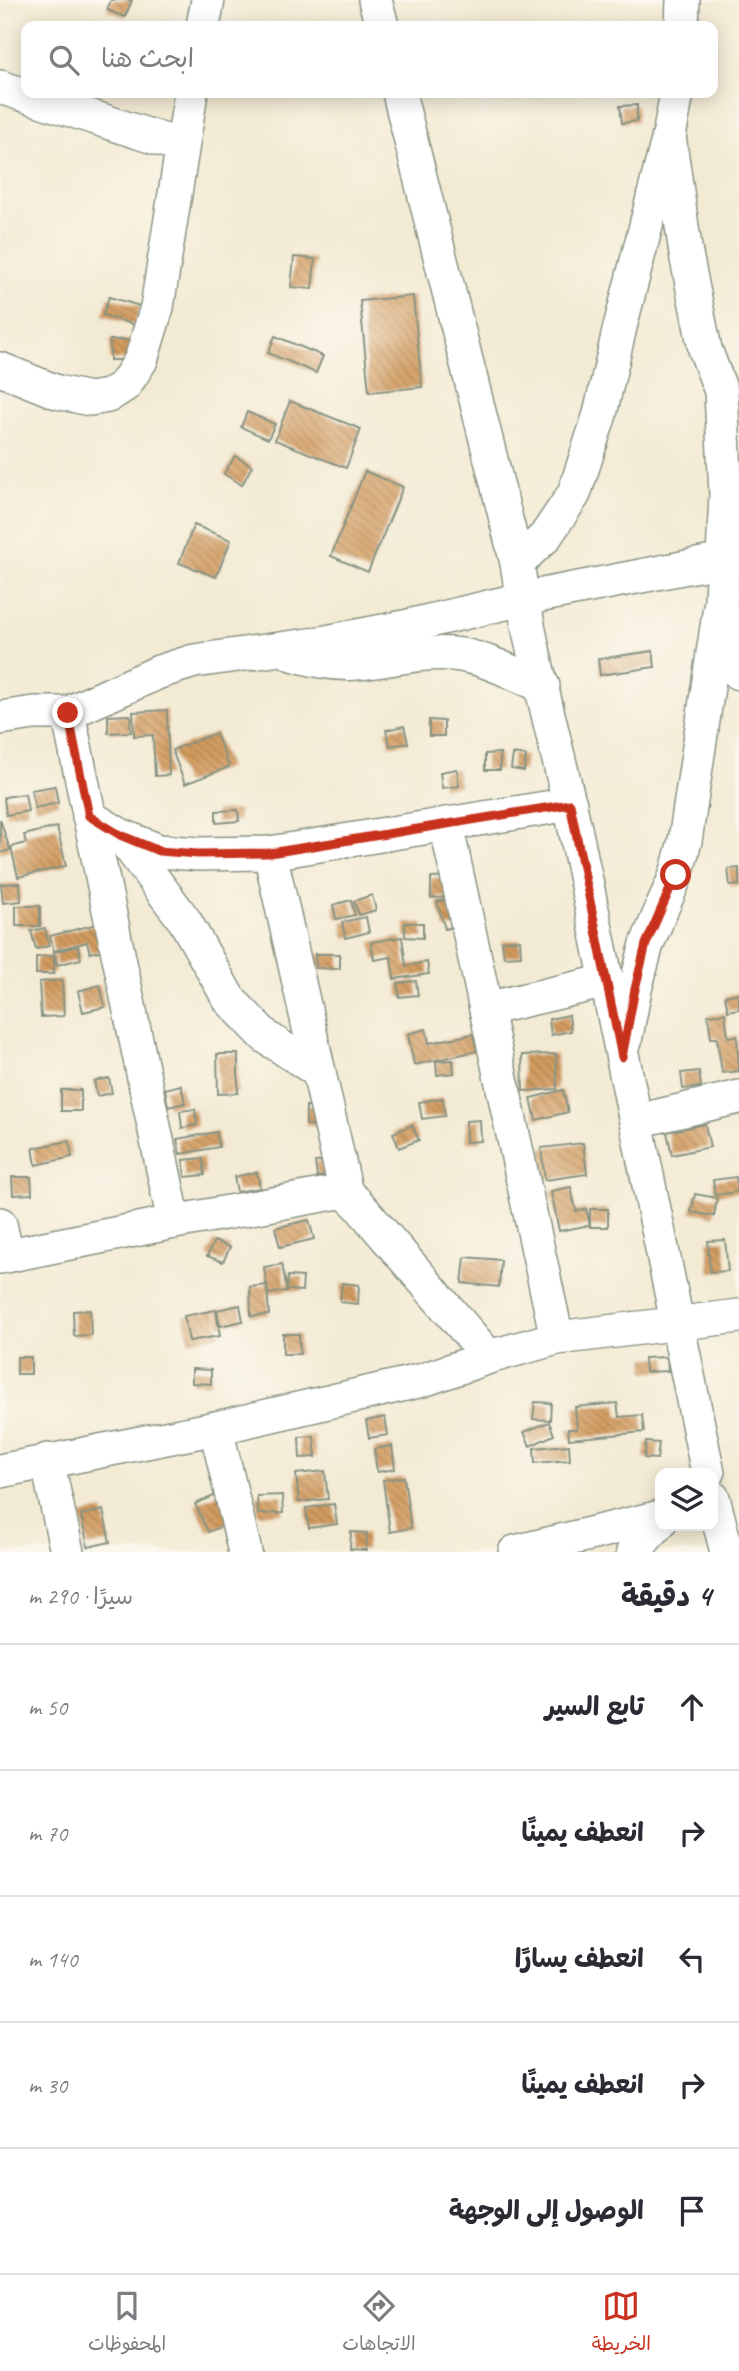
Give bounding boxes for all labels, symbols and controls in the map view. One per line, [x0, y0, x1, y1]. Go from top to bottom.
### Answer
search box [21, 21, 718, 98]
icon: search [45, 41, 83, 79]
text: ابحث هنا [101, 42, 194, 75]
route end [52, 697, 83, 728]
route start [660, 859, 691, 890]
map controls [655, 1468, 718, 1531]
button: layers [655, 1468, 718, 1531]
text: 4 دقيقة [621, 1577, 711, 1615]
text: سيرًا · 290 m [28, 1582, 133, 1611]
icon: ahead [673, 1688, 711, 1726]
text: تابع السير [545, 1690, 644, 1723]
text: 50 m [28, 1693, 67, 1722]
icon: right [673, 1814, 711, 1852]
text: انعطف يمينًا [522, 1816, 644, 1849]
text: 70 m [28, 1819, 67, 1848]
icon: left [673, 1940, 711, 1978]
text: انعطف يسارًا [515, 1942, 644, 1975]
text: 140 m [28, 1945, 78, 1974]
icon: right [673, 2066, 711, 2104]
text: انعطف يمينًا [522, 2068, 644, 2101]
text: 30 m [28, 2071, 67, 2100]
icon: arrive [673, 2192, 711, 2230]
text: الوصول إلى الوجهة [449, 2194, 644, 2227]
tab: المحفوظات [88, 2287, 166, 2360]
tab: الاتجاهات [342, 2287, 416, 2360]
tab: الخريطة [592, 2287, 651, 2360]

